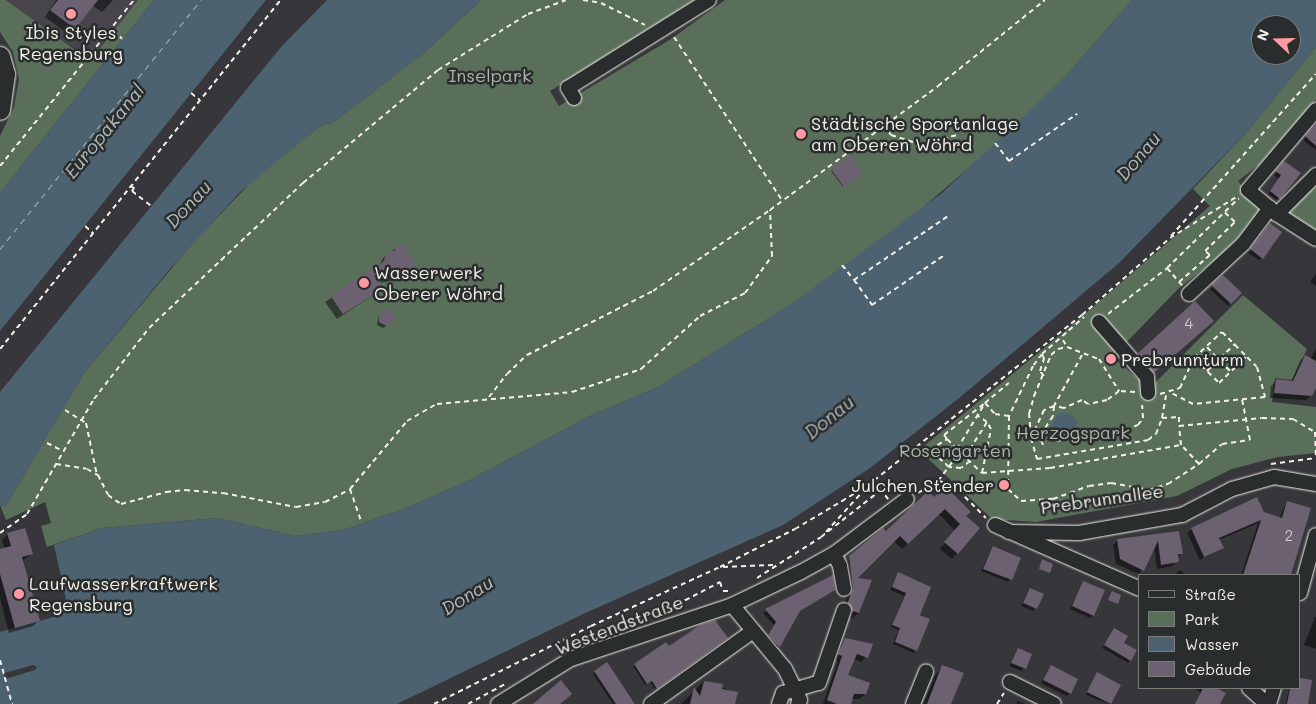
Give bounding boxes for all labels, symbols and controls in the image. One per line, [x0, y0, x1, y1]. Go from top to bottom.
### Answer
marker: Ibis Styles Regensburg [65, 8, 77, 20]
north arrow [1251, 15, 1301, 65]
place label: Ibis Styles Regensburg [19, 22, 123, 64]
text: N [1252, 26, 1273, 43]
park label: Inselpark [448, 64, 532, 86]
water label: Europakanal [59, 79, 149, 183]
place label: Städtische Sportanlage am Oberen Wöhrd [811, 113, 1019, 156]
water label: Donau [1111, 127, 1165, 185]
marker: Städtische Sportanlage am Oberen Wöhrd [795, 128, 807, 140]
water label: Donau [160, 175, 216, 233]
place label: Wasserwerk Oberer Wöhrd [374, 262, 503, 304]
marker: Wasserwerk Oberer Wöhrd [358, 277, 370, 289]
house number: 4 [1185, 315, 1193, 333]
place label: Prebrunnturm [1121, 348, 1244, 370]
marker: Prebrunnturm [1105, 353, 1117, 365]
water label: Donau [800, 390, 858, 444]
park label: Herzogspark [1016, 421, 1130, 443]
park label: Rosengarten [899, 439, 1011, 461]
place label: Julchen Stender [851, 474, 994, 496]
marker: Julchen Stender [998, 479, 1010, 491]
street label: Prebrunnallee [1039, 480, 1165, 518]
house number: 2 [1285, 527, 1293, 545]
water label: Donau [437, 570, 497, 620]
place label: Laufwasserkraftwerk Regensburg [29, 573, 218, 616]
legend [1138, 574, 1301, 689]
text: Straße [1185, 584, 1236, 604]
marker: Laufwasserkraftwerk Regensburg [13, 588, 25, 600]
street label: Westendstraße [552, 591, 686, 659]
text: Park [1185, 609, 1219, 629]
text: Wasser [1185, 634, 1239, 654]
text: Gebäude [1185, 659, 1251, 679]

